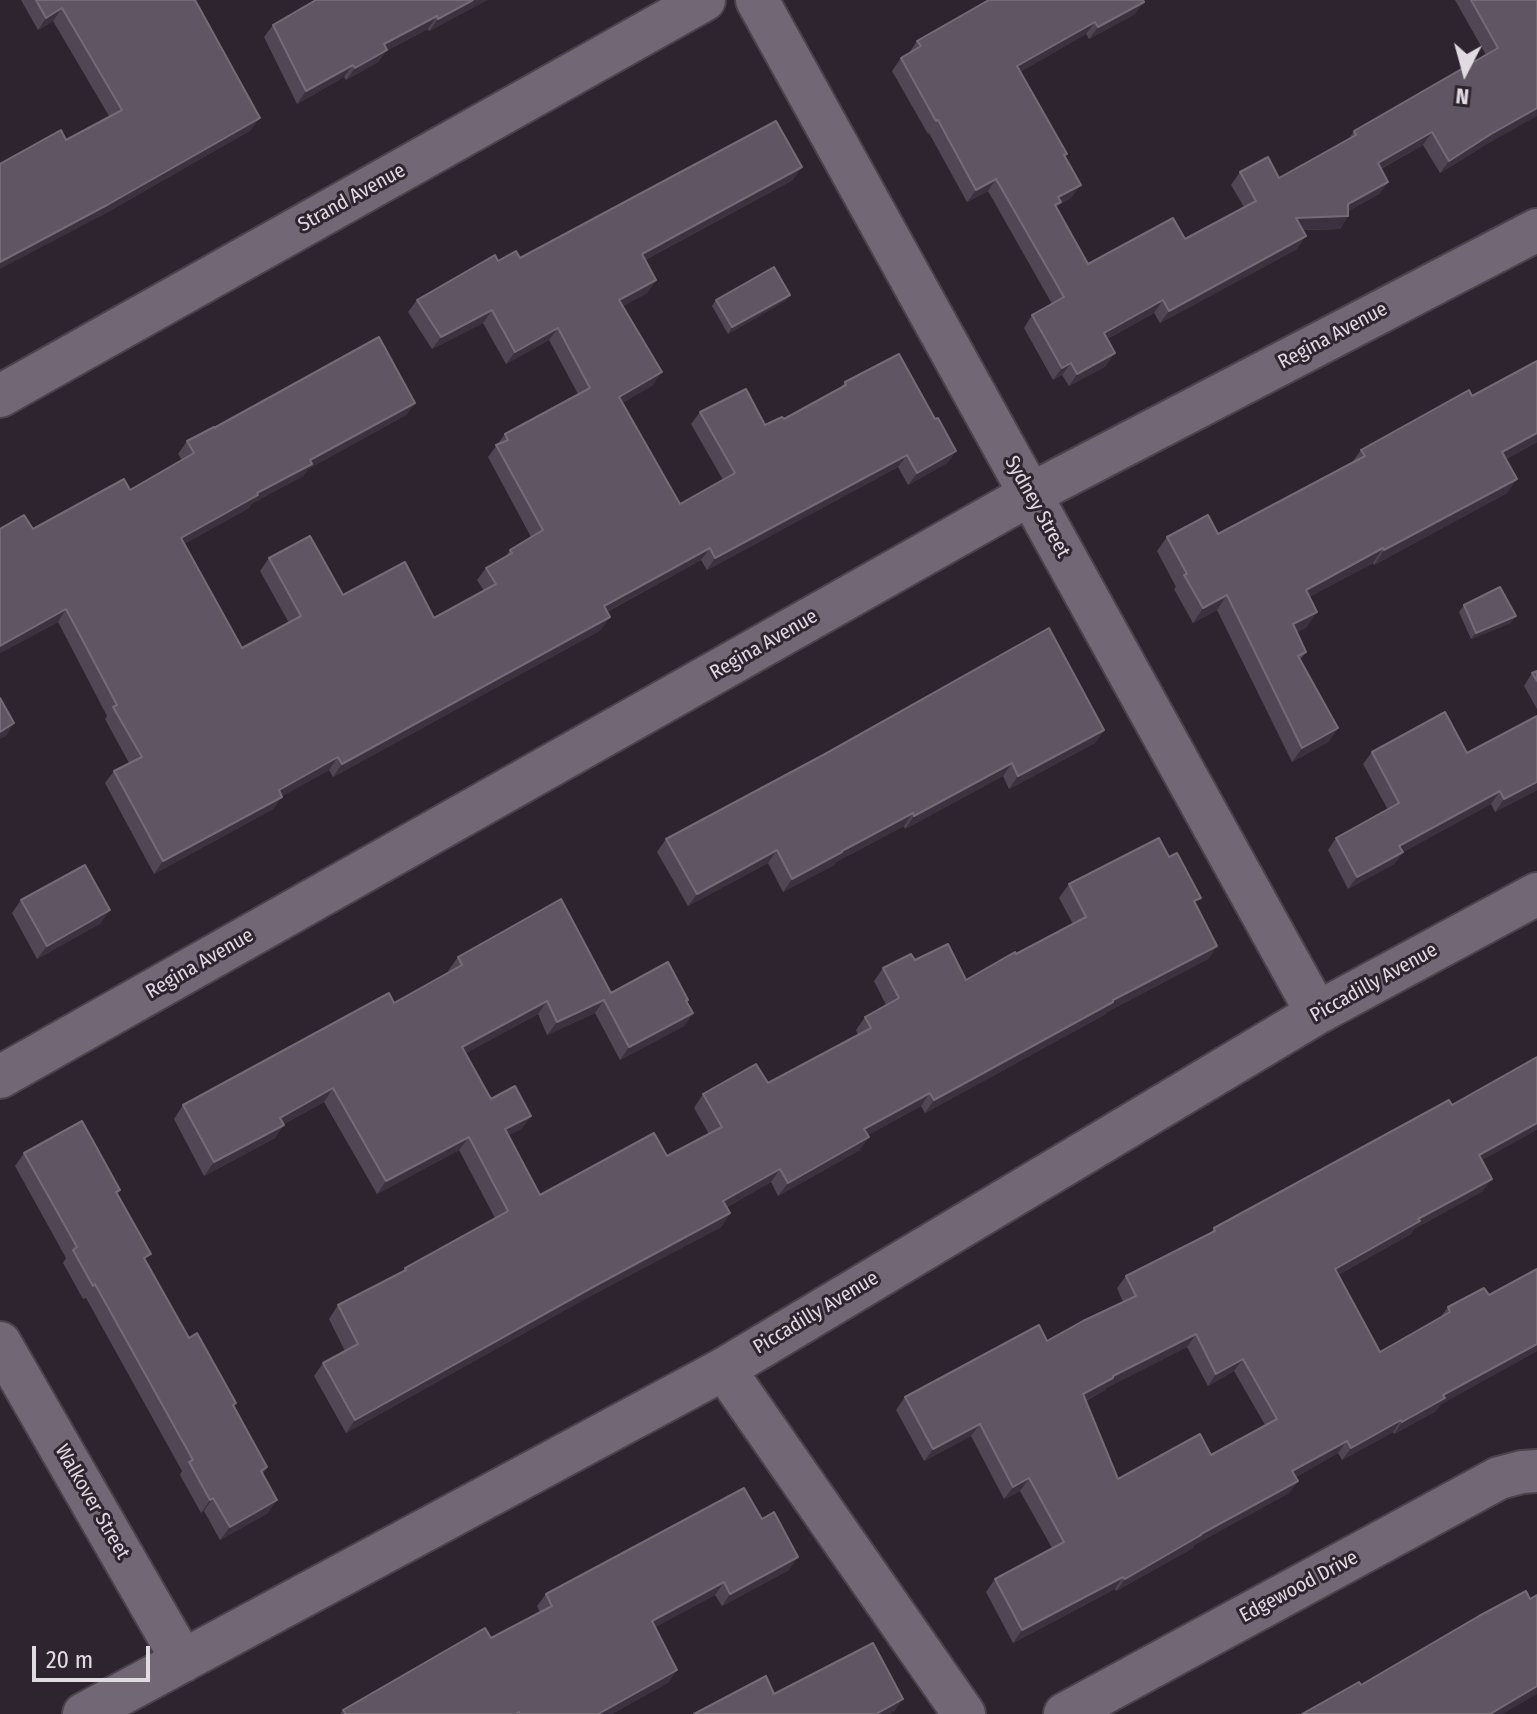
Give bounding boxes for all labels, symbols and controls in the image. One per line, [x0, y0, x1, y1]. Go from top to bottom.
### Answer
north arrow [1425, 32, 1505, 112]
text: N [1454, 82, 1470, 110]
street label: Strand Avenue [294, 159, 410, 237]
street label: Regina Avenue [1274, 297, 1392, 375]
street label: Sydney Street [999, 452, 1075, 562]
street label: Regina Avenue [706, 605, 822, 685]
street label: Regina Avenue [142, 924, 258, 1004]
street label: Piccadilly Avenue [1306, 938, 1442, 1028]
street label: Piccadilly Avenue [749, 1266, 883, 1360]
street label: Walkover Street [50, 1440, 134, 1564]
street label: Edgewood Drive [1236, 1546, 1362, 1628]
scale bar [36, 1630, 154, 1680]
text: 20 m [46, 1646, 93, 1674]

